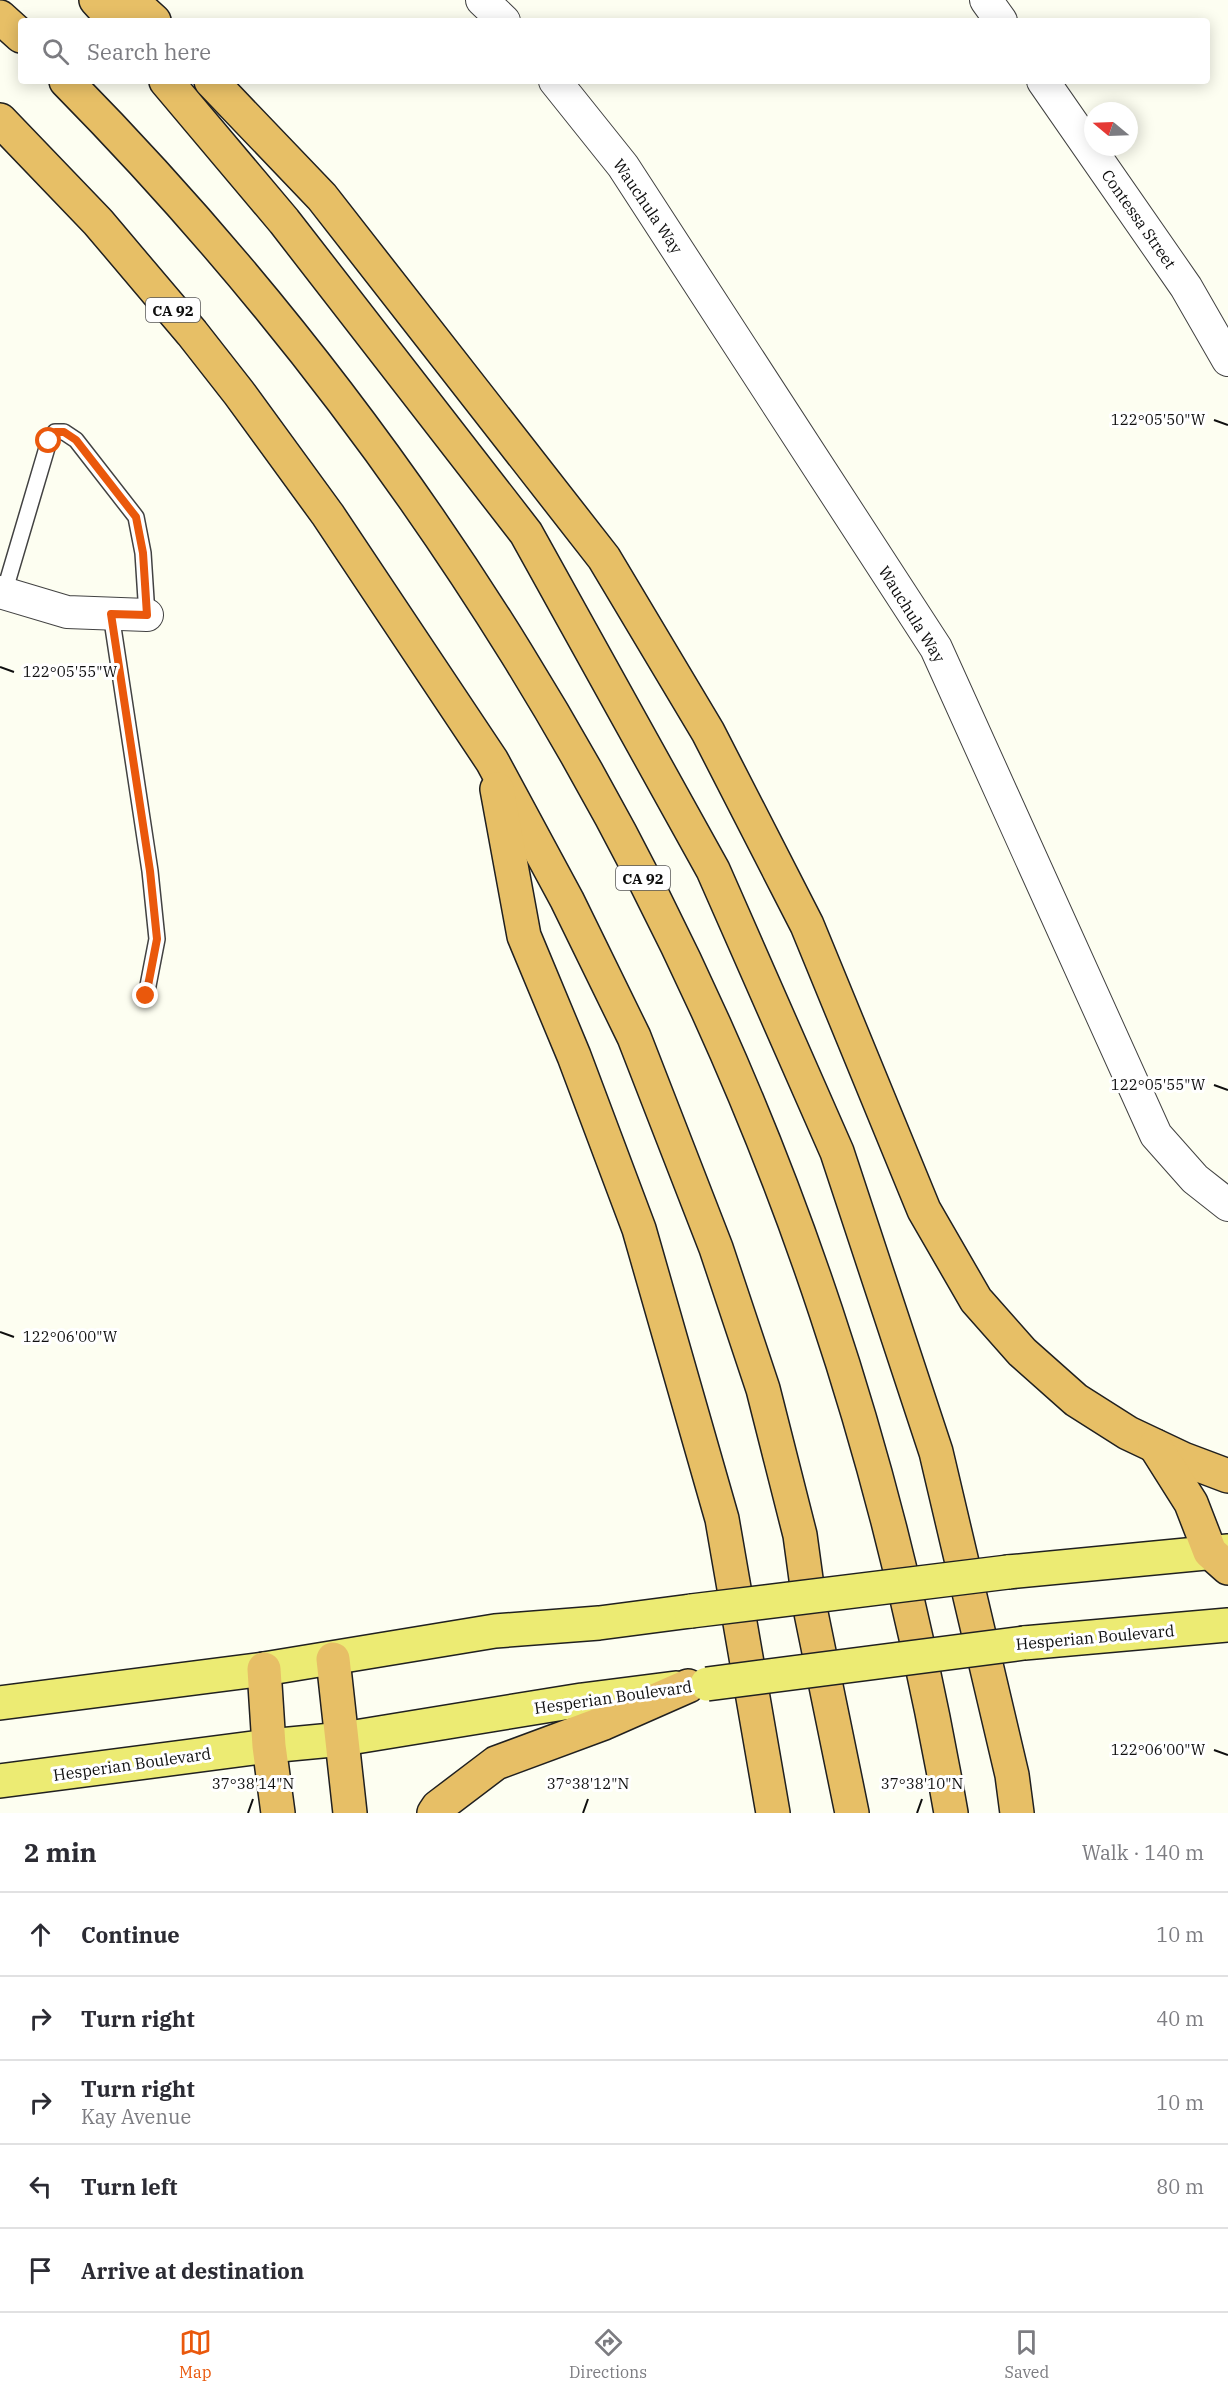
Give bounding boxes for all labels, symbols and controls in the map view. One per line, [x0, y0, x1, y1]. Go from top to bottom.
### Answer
search box [18, 18, 1210, 84]
icon: search [39, 35, 72, 68]
text: Search here [87, 37, 211, 66]
north arrow [1084, 102, 1138, 156]
street label: Wauchula Way [609, 155, 687, 258]
street label: Contessa Street [1097, 166, 1181, 273]
road number: CA 92 [146, 298, 200, 322]
text: 122°05'50"W [1111, 410, 1206, 429]
route start [35, 427, 61, 453]
street label: Wauchula Way [874, 562, 950, 666]
text: 122°05'55"W [23, 662, 118, 681]
road number: CA 92 [616, 866, 670, 890]
route end [132, 982, 158, 1008]
text: 122°05'55"W [1111, 1075, 1206, 1094]
text: 122°06'00"W [23, 1327, 118, 1346]
street label: Hesperian Boulevard [1015, 1620, 1175, 1654]
street label: Hesperian Boulevard [533, 1676, 694, 1718]
text: 122°06'00"W [1111, 1740, 1206, 1759]
street label: Hesperian Boulevard [52, 1743, 213, 1785]
text: 37°38'14"N [212, 1774, 294, 1793]
text: 37°38'12"N [547, 1774, 629, 1793]
text: 37°38'10"N [881, 1774, 963, 1793]
text: 2 min [24, 1835, 97, 1869]
text: Walk · 140 m [1082, 1839, 1204, 1866]
icon: ahead [24, 1918, 57, 1951]
text: Continue [81, 1920, 180, 1949]
text: 10 m [1156, 1921, 1204, 1948]
icon: right [24, 2002, 57, 2035]
text: Turn right [81, 2004, 195, 2033]
text: 40 m [1156, 2005, 1204, 2032]
text: Turn right [81, 2074, 195, 2103]
icon: right [24, 2086, 57, 2119]
text: 10 m [1156, 2089, 1204, 2116]
text: Kay Avenue [81, 2103, 191, 2130]
icon: left [24, 2170, 57, 2203]
text: Turn left [81, 2172, 177, 2201]
text: 80 m [1156, 2173, 1204, 2200]
icon: arrive [24, 2254, 57, 2287]
text: Arrive at destination [81, 2256, 304, 2285]
tab: Map [179, 2326, 212, 2382]
tab: Directions [569, 2326, 647, 2382]
tab: Saved [1004, 2326, 1049, 2382]

